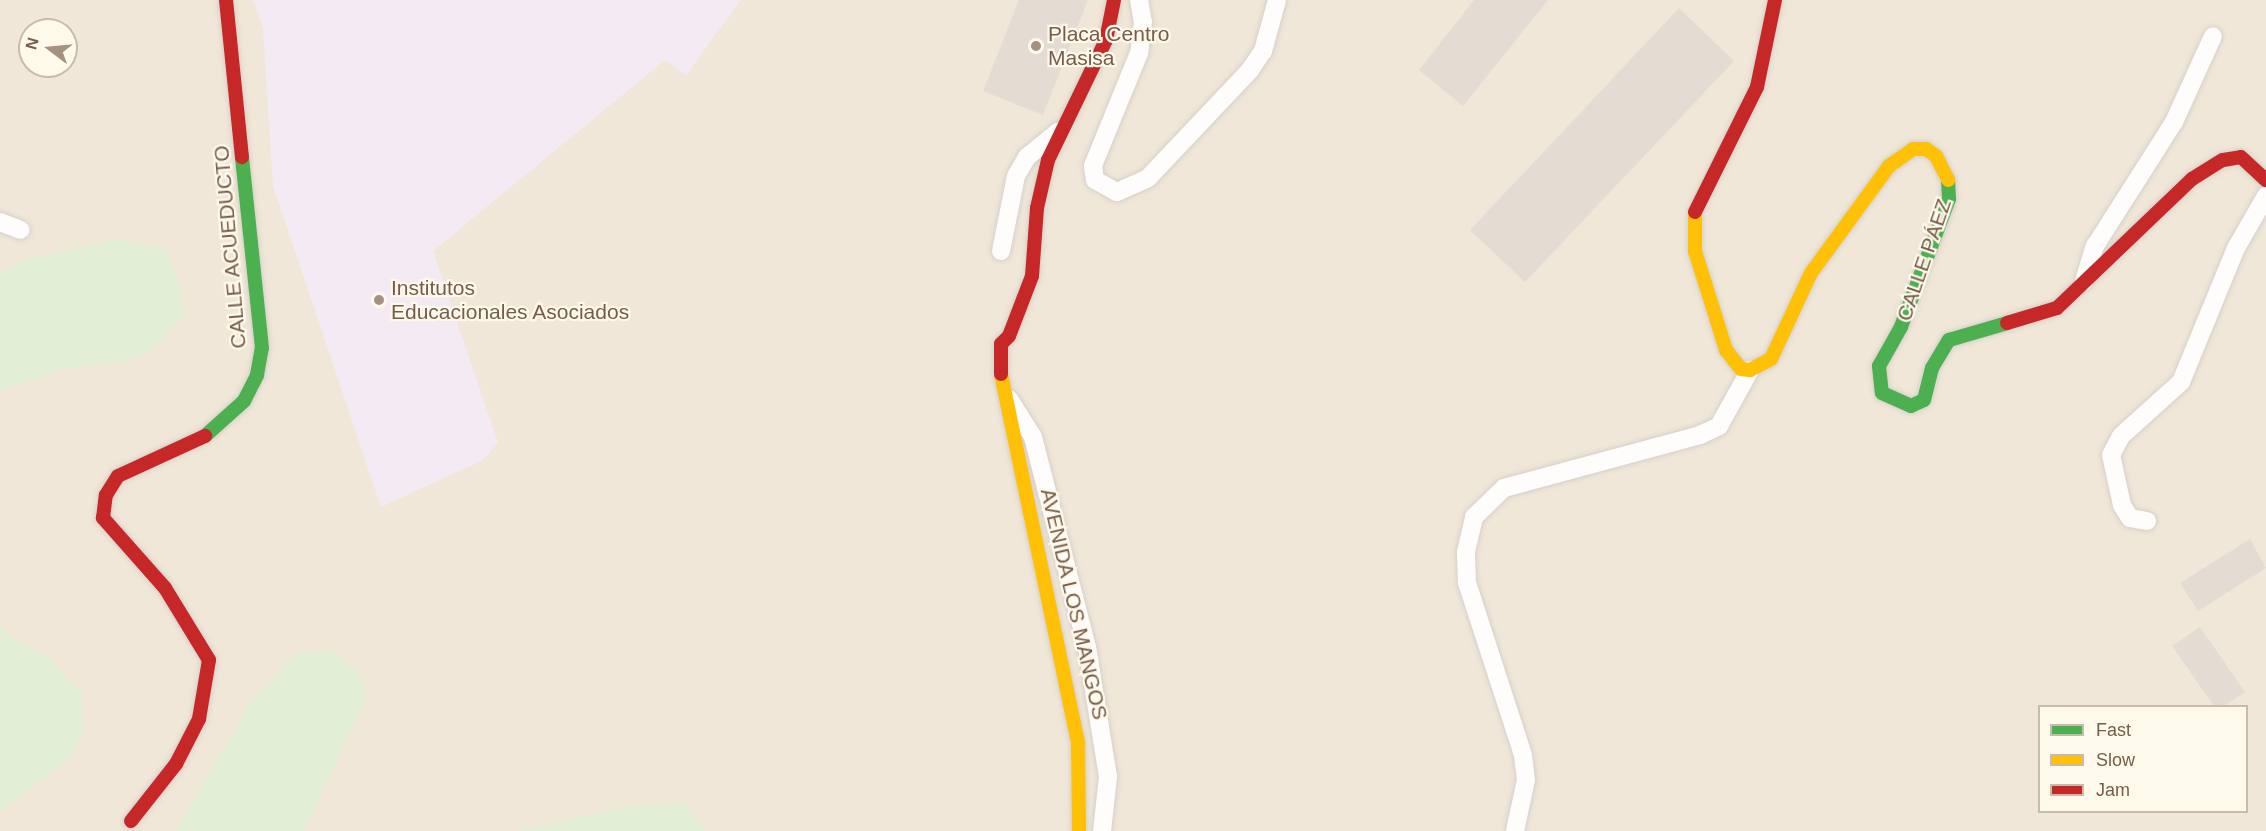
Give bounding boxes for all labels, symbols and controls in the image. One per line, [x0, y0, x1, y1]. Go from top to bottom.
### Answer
north arrow [18, 18, 78, 78]
place label: Placa Centro Masisa [1048, 21, 1169, 71]
text: N [22, 36, 42, 51]
marker: Placa Centro Masisa [1029, 39, 1043, 53]
street label: CALLE ACUEDUCTO [209, 144, 251, 350]
street label: CALLE PÁEZ [1891, 196, 1957, 324]
place label: Institutos Educacionales Asociados [391, 275, 630, 325]
marker: Institutos Educacionales Asociados [372, 293, 386, 307]
street label: AVENIDA LOS MANGOS [1035, 485, 1113, 723]
legend [2038, 705, 2248, 813]
text: Fast [2096, 720, 2131, 740]
text: Slow [2096, 750, 2135, 770]
text: Jam [2096, 780, 2130, 800]

